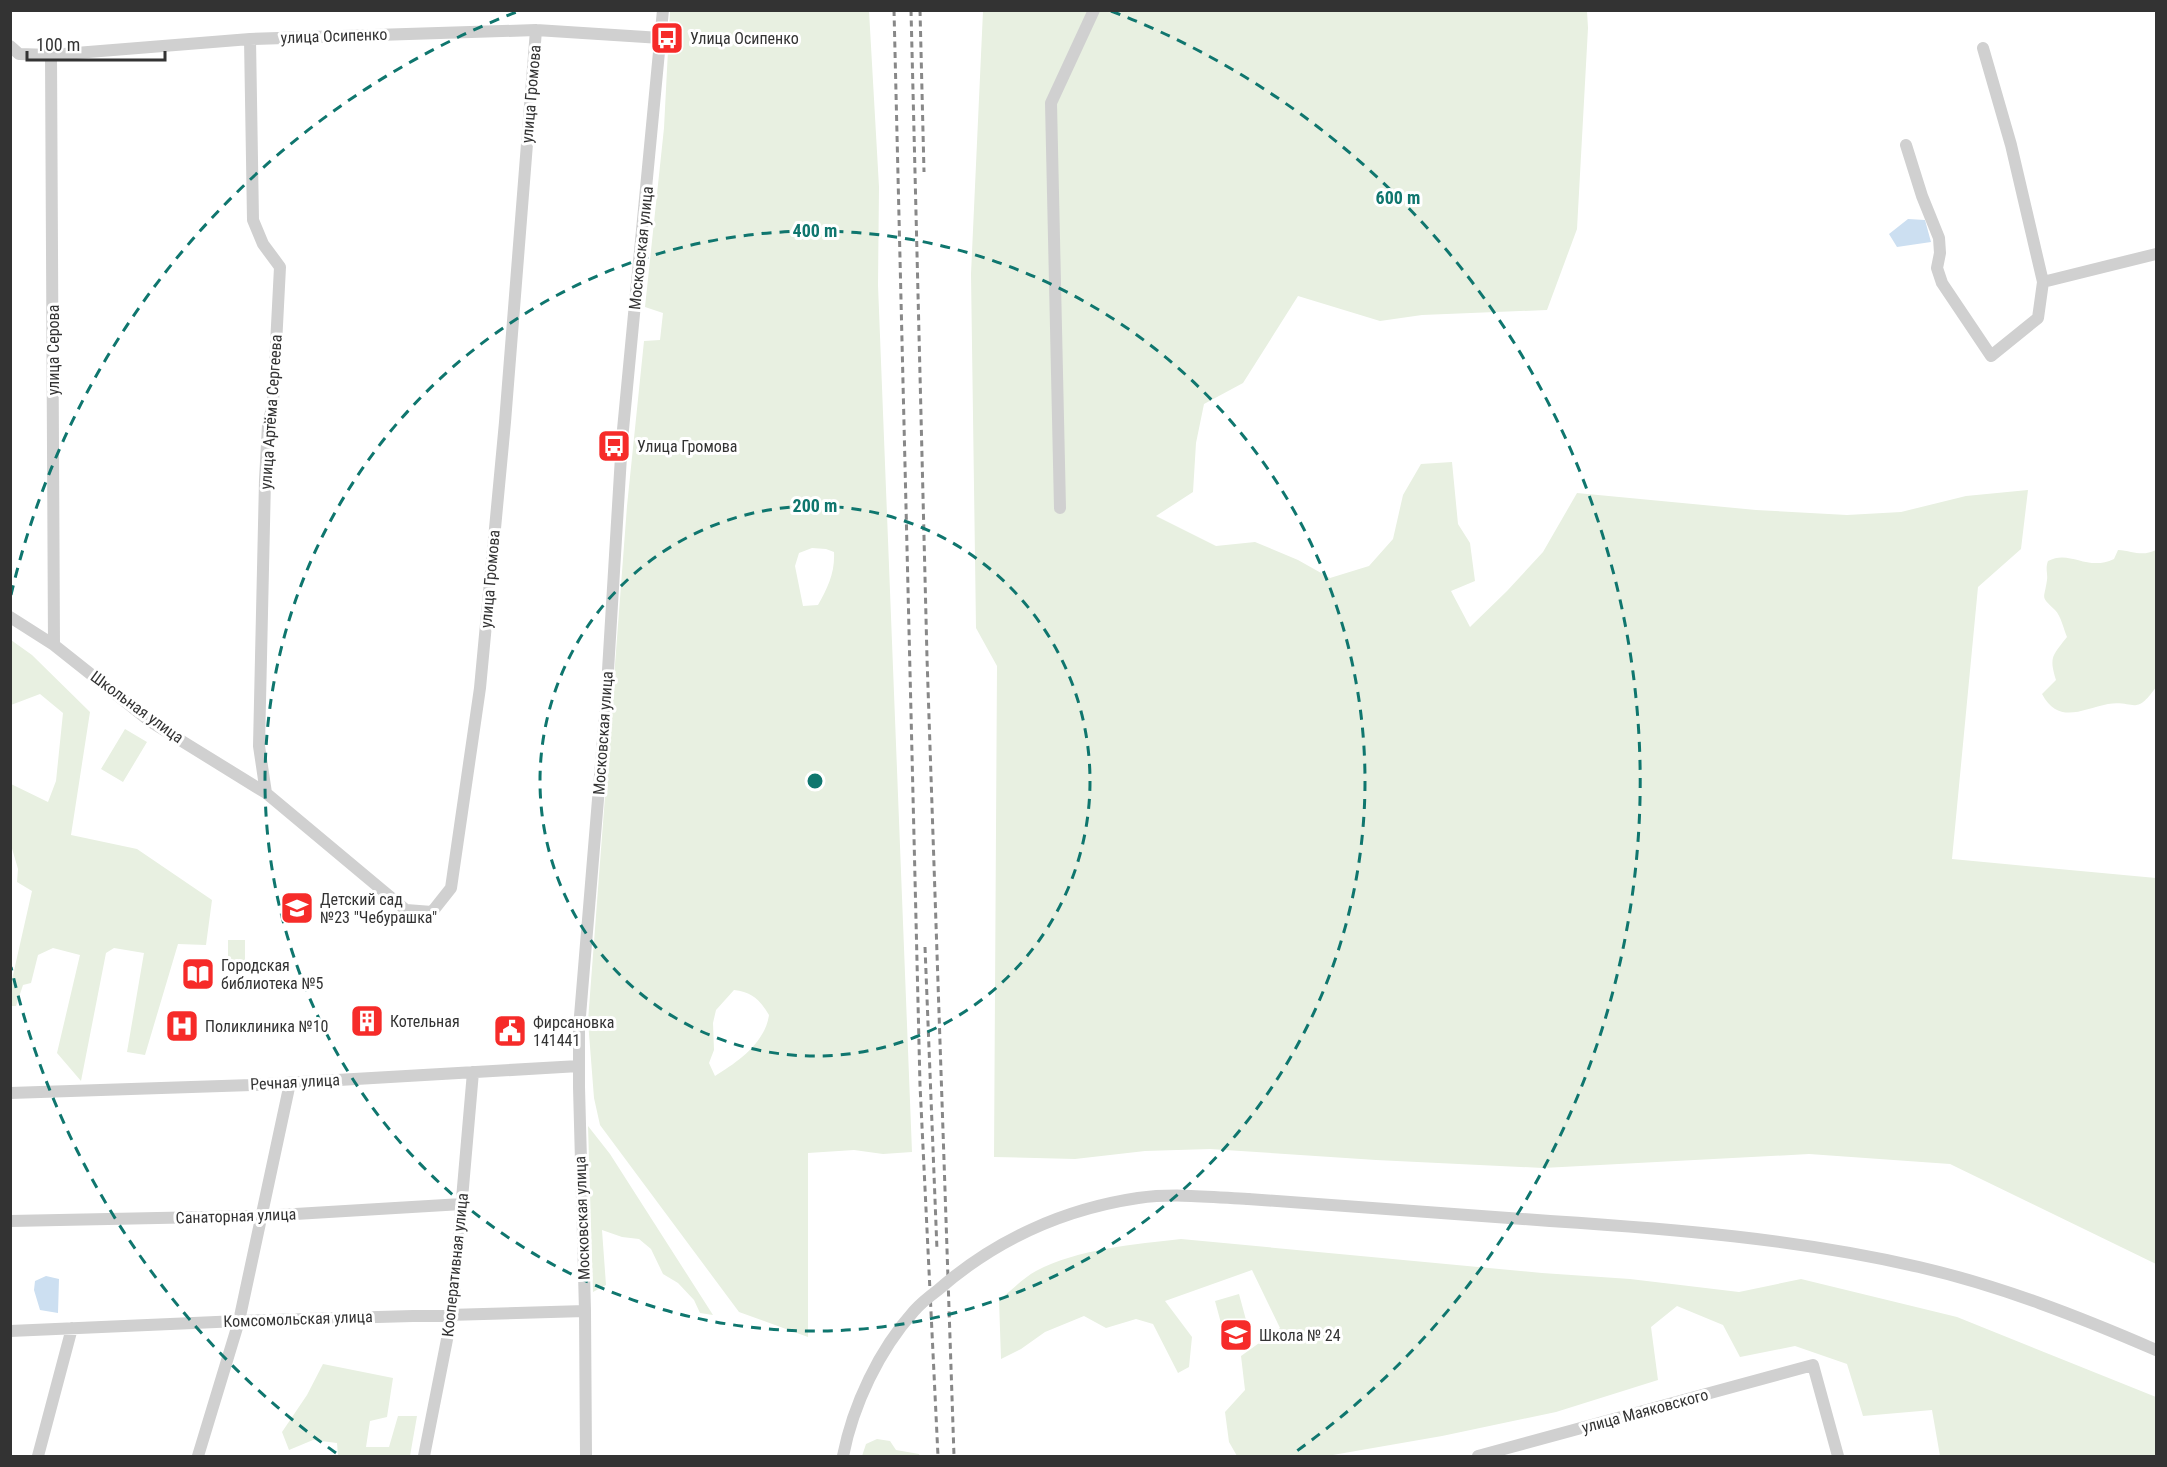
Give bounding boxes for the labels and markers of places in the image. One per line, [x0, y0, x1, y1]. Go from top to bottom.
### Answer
bus stop icon: Улица Осипенко [649, 20, 685, 56]
place label: Улица Осипенко [690, 29, 799, 48]
bus stop icon: Улица Громова [596, 428, 632, 464]
place label: Улица Громова [637, 437, 737, 456]
centre of rings [805, 771, 825, 791]
school or university icon: Детский сад №23 "Чебурашка" [279, 890, 315, 926]
place label: Детский сад №23 "Чебурашка" [320, 890, 437, 927]
library icon: Городская библиотека №5 [180, 956, 216, 992]
place label: Городская библиотека №5 [221, 956, 324, 993]
building icon: Котельная [349, 1003, 385, 1039]
hospital icon: Поликлиника №10 [164, 1008, 200, 1044]
place label: Котельная [390, 1012, 460, 1031]
public building icon: Фирсановка 141441 [492, 1013, 528, 1049]
place label: Фирсановка 141441 [533, 1013, 615, 1050]
place label: Поликлиника №10 [205, 1017, 328, 1036]
school or university icon: Школа № 24 [1218, 1317, 1254, 1353]
place label: Школа № 24 [1259, 1326, 1341, 1345]

